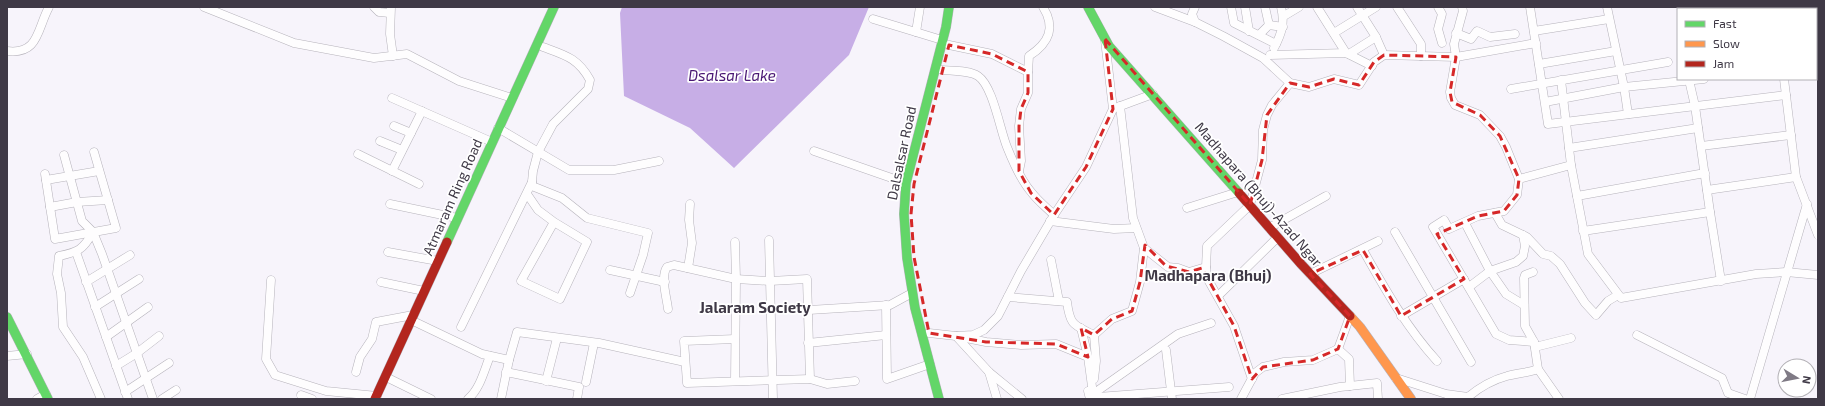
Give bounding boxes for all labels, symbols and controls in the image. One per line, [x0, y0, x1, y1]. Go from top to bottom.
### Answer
legend [1677, 8, 1817, 80]
text: Fast [1713, 16, 1737, 30]
text: Slow [1713, 36, 1740, 50]
text: Jam [1713, 56, 1734, 70]
water label: Dsalsar Lake [688, 66, 776, 84]
street label: Dalsalsar Road [883, 104, 919, 202]
street label: Madhapara (Bhuj)-Azad Ngar [1192, 118, 1327, 270]
street label: Atmaram Ring Road [419, 136, 485, 258]
district label: Madhapara (Bhuj) [1145, 266, 1271, 284]
district label: Jalaram Society [699, 298, 811, 317]
north arrow [1777, 358, 1817, 398]
text: N [1800, 375, 1814, 385]

